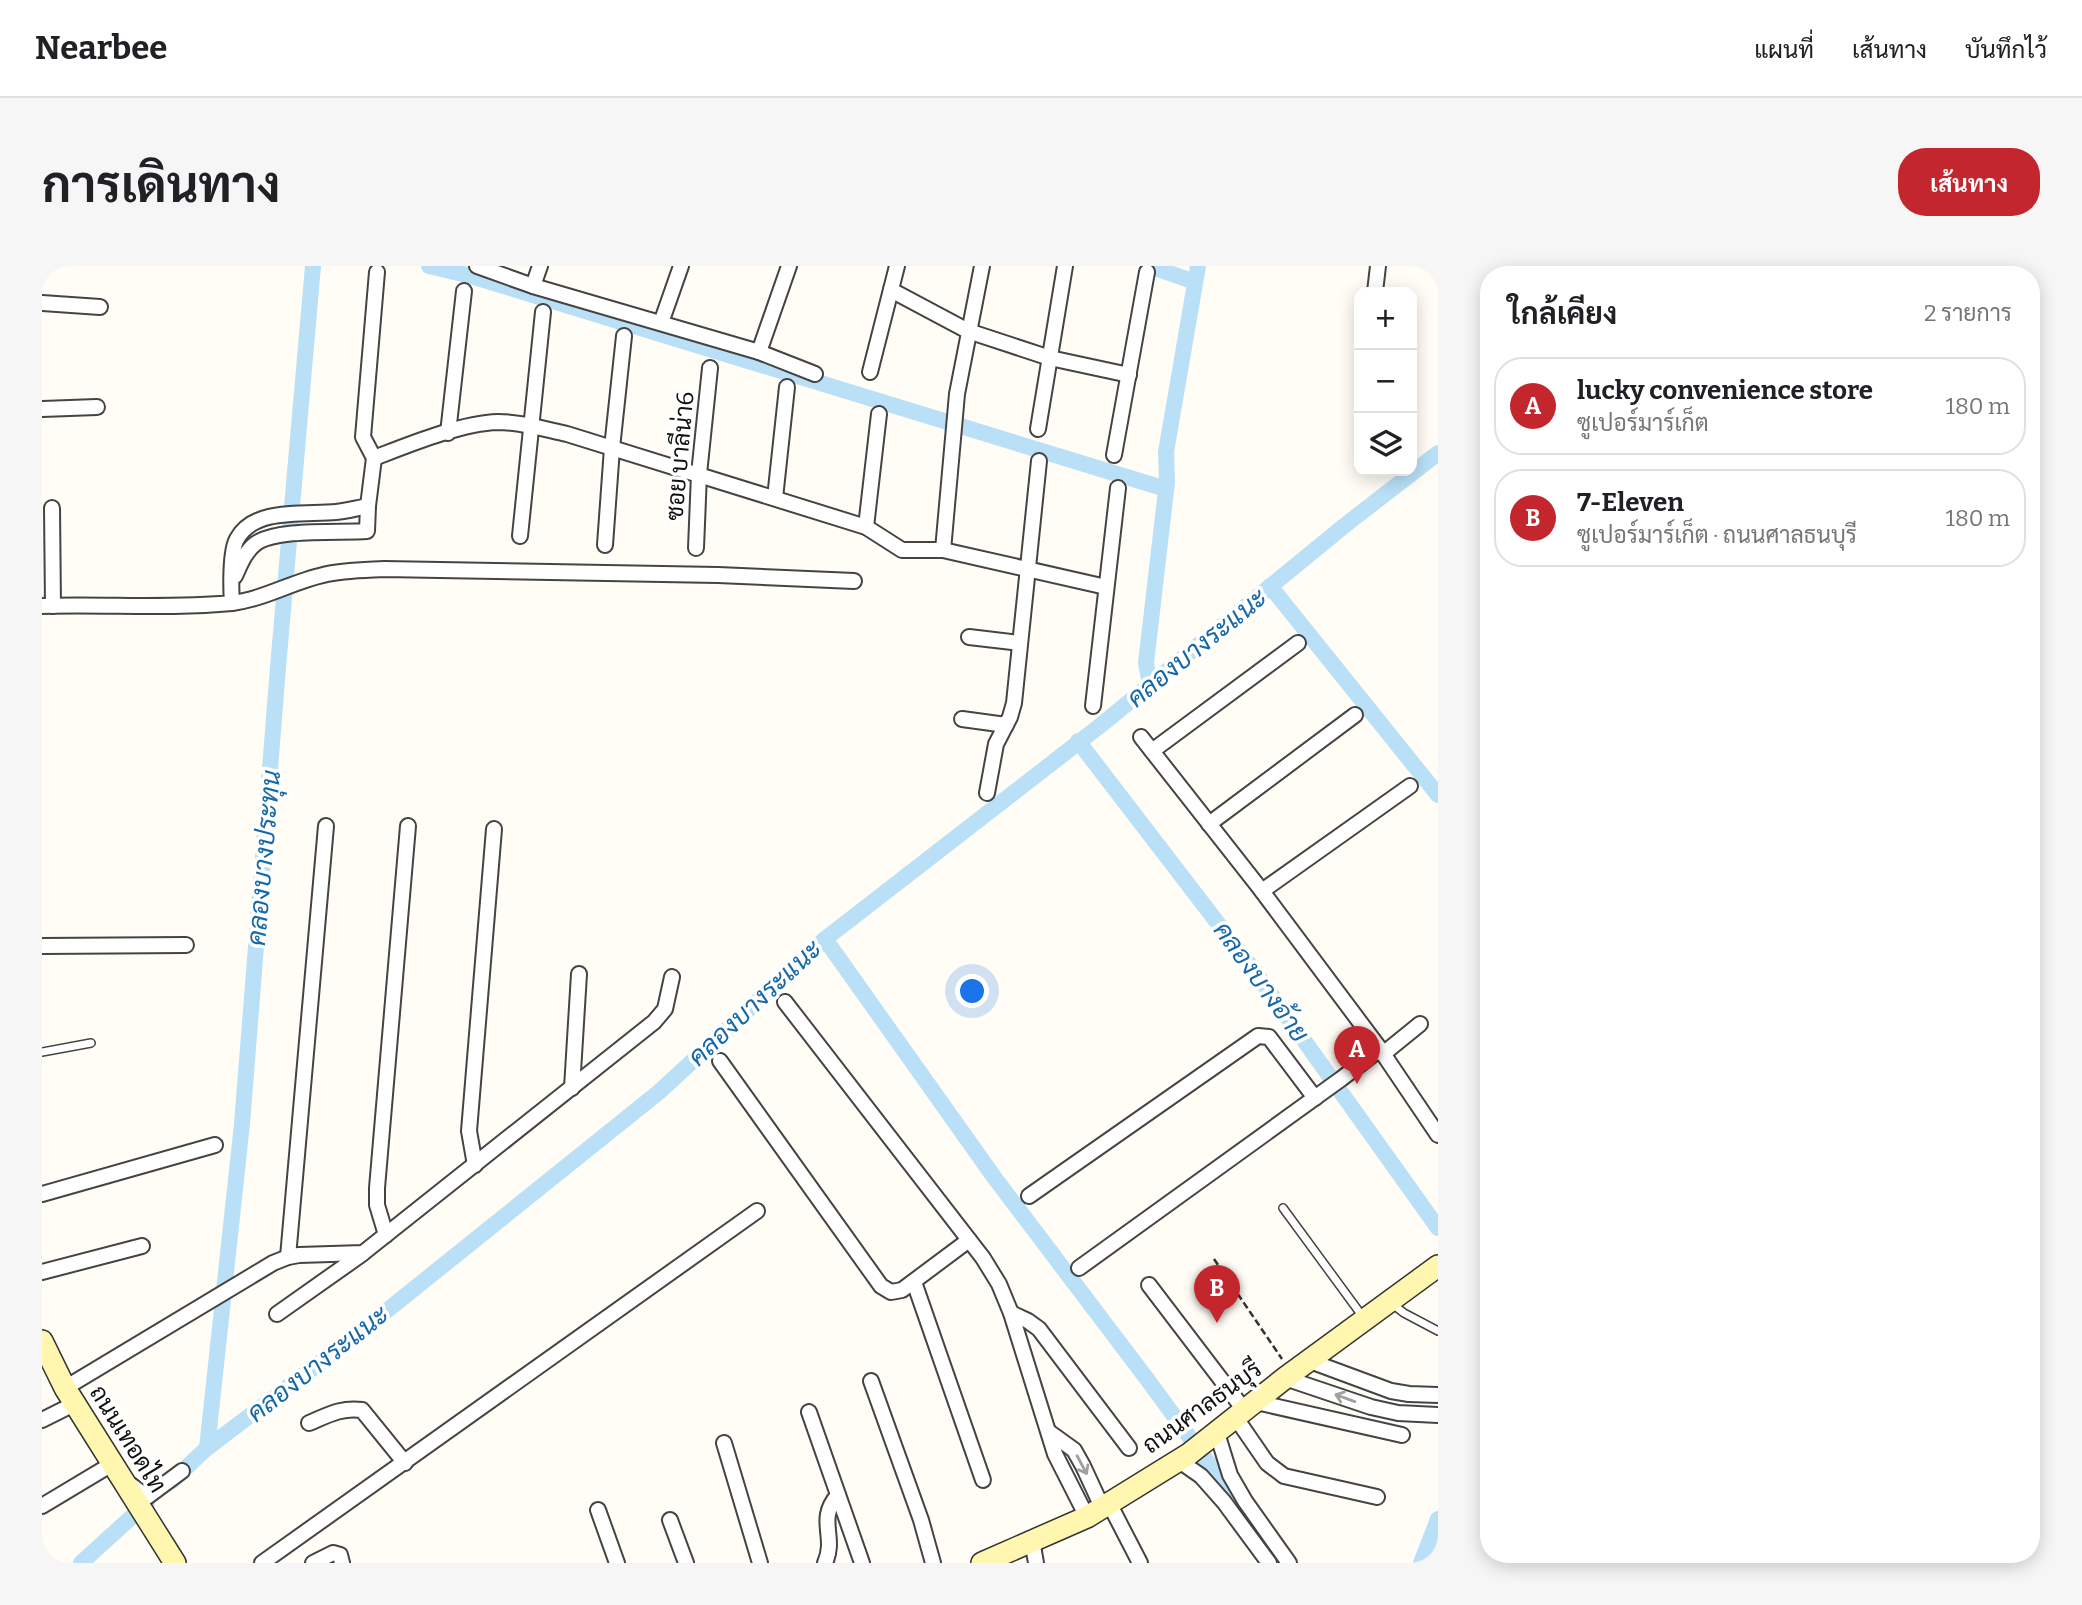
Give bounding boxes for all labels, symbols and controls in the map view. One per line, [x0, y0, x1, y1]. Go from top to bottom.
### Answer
text: Nearbee [35, 28, 167, 68]
text: แผนที่ [1754, 36, 1814, 64]
text: เส้นทาง [1852, 36, 1927, 64]
text: บันทึกไว้ [1965, 36, 2047, 64]
button: เส้นทาง [1898, 148, 2040, 216]
text: การเดินทาง [42, 156, 280, 215]
map controls [1354, 287, 1417, 476]
button: + [1354, 287, 1417, 350]
text: ใกล้เคียง [1508, 296, 1617, 332]
text: 2 รายการ [1924, 299, 2012, 327]
button: − [1354, 350, 1417, 413]
text: lucky convenience store [1577, 375, 1873, 406]
street label: ซอย บาลีน่า6 [659, 390, 700, 522]
text: A [1525, 392, 1541, 420]
text: 180 m [1946, 392, 2010, 420]
text: ซูเปอร์มาร์เก็ต [1577, 409, 1709, 437]
button: layers [1354, 413, 1417, 476]
text: 7-Eleven [1577, 487, 1684, 518]
text: B [1526, 504, 1540, 532]
text: 180 m [1946, 504, 2010, 532]
text: ซูเปอร์มาร์เก็ต · ถนนศาลธนบุรี [1577, 521, 1857, 549]
water label: คลองบางระแนะ [1121, 582, 1273, 714]
water label: คลองบางประทุน [241, 768, 289, 947]
water label: คลองบางอ้าย [1207, 915, 1316, 1049]
water label: คลองบางระแนะ [682, 933, 828, 1073]
your location [955, 974, 989, 1008]
pin: A [1334, 1026, 1380, 1084]
pin: B [1194, 1265, 1240, 1323]
water label: คลองบางระแนะ [241, 1299, 395, 1429]
street label: ถนนศาลธนบุรี [1137, 1354, 1268, 1461]
street label: ถนนเทอดไท [84, 1379, 174, 1498]
one-way arrow [1334, 1390, 1356, 1403]
one-way arrow [1076, 1454, 1089, 1475]

